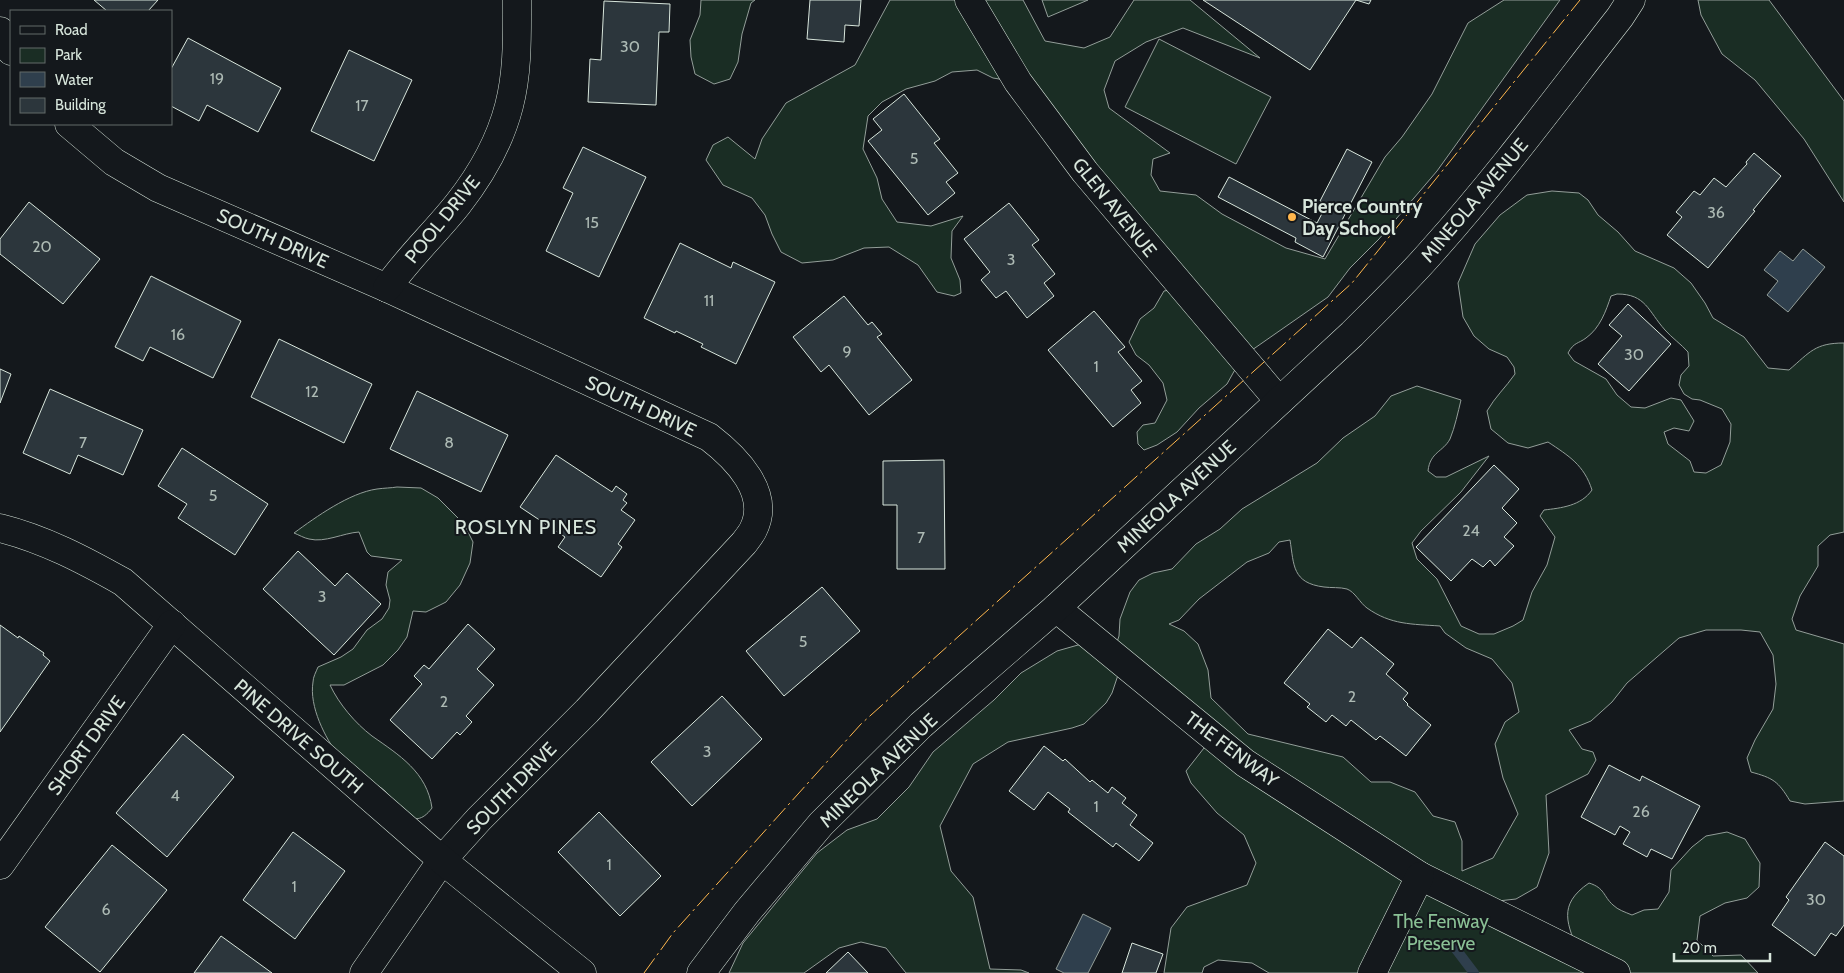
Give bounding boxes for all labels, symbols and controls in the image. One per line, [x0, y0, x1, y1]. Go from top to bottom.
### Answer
legend [10, 10, 172, 125]
text: Road [55, 21, 88, 39]
house number: 30 [620, 37, 640, 56]
text: Park [55, 46, 82, 64]
house number: 19 [210, 69, 224, 88]
text: Water [55, 71, 93, 89]
text: Building [55, 96, 106, 114]
house number: 17 [355, 96, 369, 115]
street label: MINEOLA AVENUE [1416, 134, 1533, 267]
house number: 5 [910, 149, 918, 168]
street label: GLEN AVENUE [1068, 153, 1162, 262]
street label: POOL DRIVE [400, 171, 485, 268]
place label: Pierce Country Day School [1302, 195, 1423, 240]
house number: 36 [1707, 203, 1725, 222]
street label: SOUTH DRIVE [214, 204, 332, 273]
marker: Pierce Country Day School [1286, 211, 1298, 223]
house number: 15 [585, 213, 599, 232]
house number: 20 [32, 237, 52, 256]
house number: 3 [1007, 250, 1015, 269]
house number: 11 [704, 291, 714, 310]
house number: 16 [171, 325, 185, 344]
house number: 9 [842, 342, 852, 361]
house number: 30 [1624, 345, 1644, 364]
house number: 1 [1093, 357, 1099, 376]
street label: SOUTH DRIVE [582, 371, 700, 442]
house number: 12 [305, 382, 319, 401]
house number: 7 [79, 433, 87, 452]
house number: 8 [444, 433, 454, 452]
street label: MINEOLA AVENUE [1112, 435, 1241, 557]
house number: 5 [209, 486, 217, 505]
district label: ROSLYN PINES [455, 515, 597, 539]
house number: 24 [1462, 521, 1480, 540]
house number: 7 [917, 528, 925, 547]
house number: 3 [318, 587, 326, 606]
house number: 5 [799, 632, 807, 651]
street label: PINE DRIVE SOUTH [229, 674, 368, 799]
house number: 2 [1348, 687, 1356, 706]
street label: SHORT DRIVE [43, 691, 130, 799]
house number: 2 [440, 692, 448, 711]
street label: THE FENWAY [1181, 707, 1283, 792]
street label: MINEOLA AVENUE [815, 708, 942, 832]
street label: SOUTH DRIVE [462, 737, 561, 839]
house number: 3 [703, 742, 711, 761]
house number: 4 [170, 786, 180, 805]
house number: 1 [1093, 797, 1099, 816]
house number: 26 [1632, 802, 1650, 821]
house number: 1 [606, 855, 612, 874]
house number: 1 [291, 877, 297, 896]
house number: 30 [1806, 890, 1826, 909]
house number: 6 [101, 900, 111, 919]
park label: The Fenway Preserve [1393, 910, 1489, 955]
scale bar [1674, 930, 1770, 962]
text: 20 m [1682, 939, 1717, 957]

